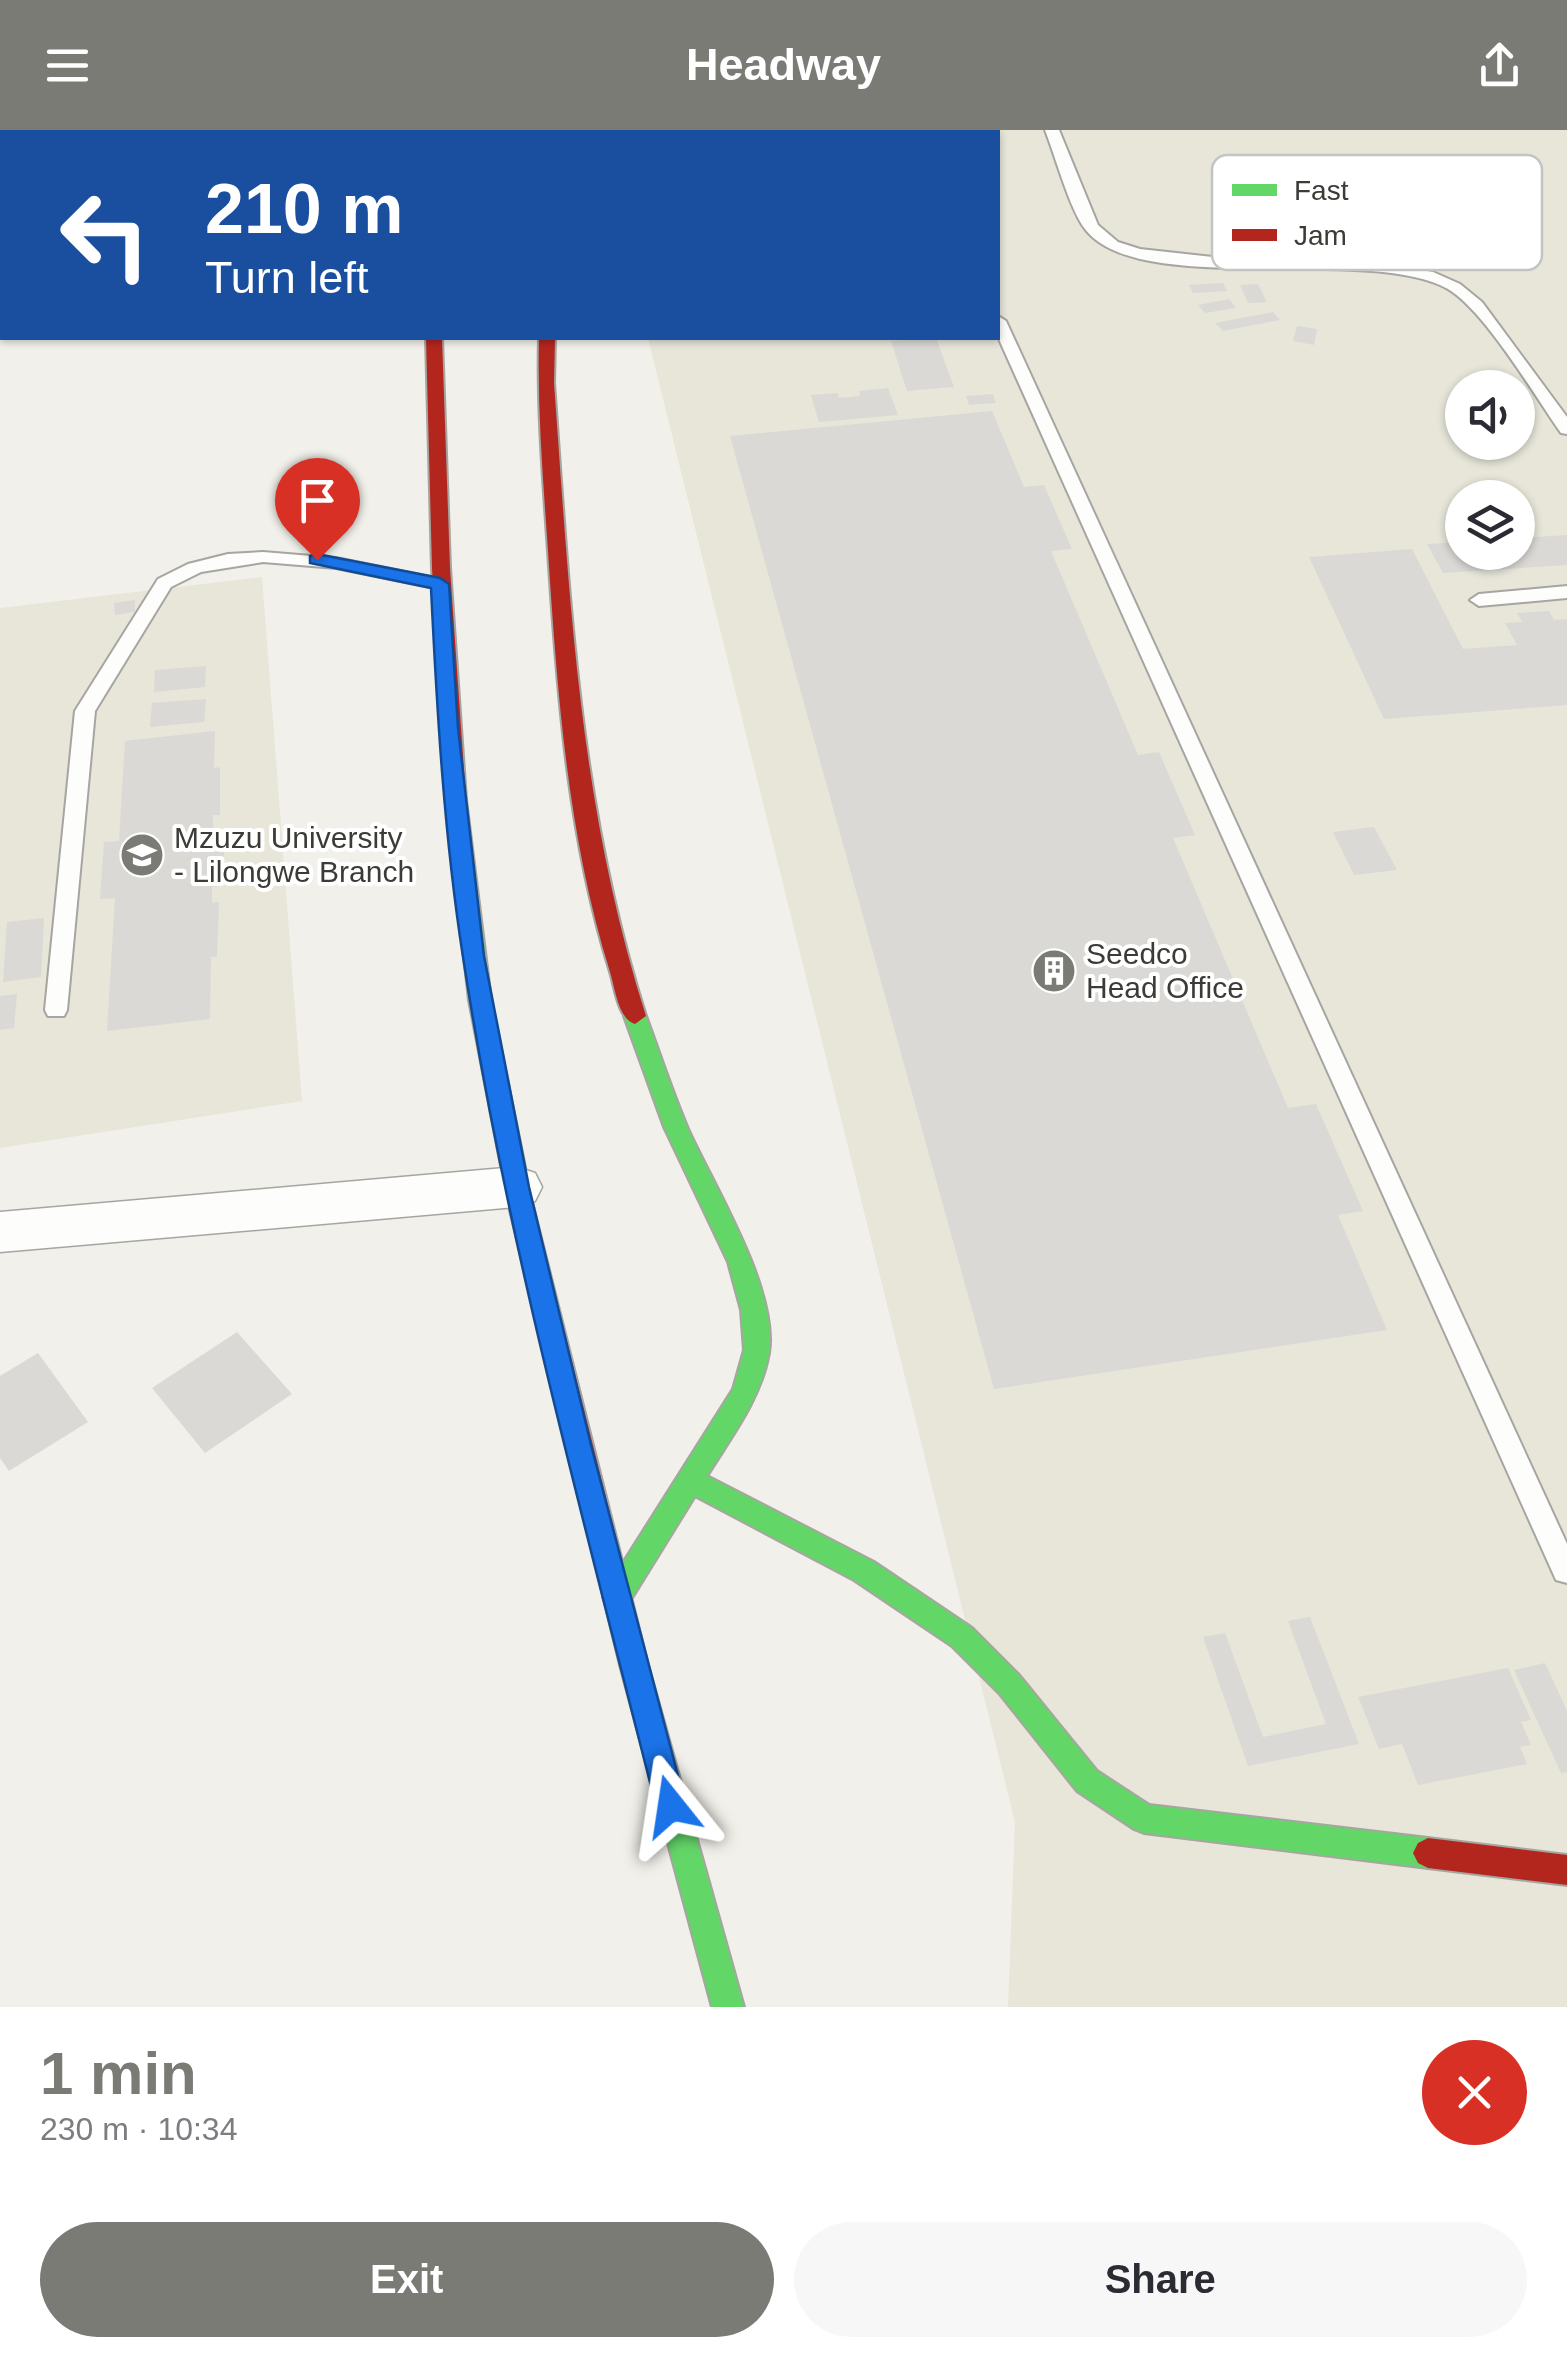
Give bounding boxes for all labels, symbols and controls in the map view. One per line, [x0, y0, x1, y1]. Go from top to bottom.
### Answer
icon: menu [40, 38, 95, 93]
icon: share [1472, 38, 1527, 93]
text: Headway [686, 39, 881, 90]
legend [1212, 155, 1542, 270]
icon: left [40, 170, 170, 300]
text: 210 m [205, 170, 403, 248]
text: Fast [1294, 175, 1349, 206]
text: Jam [1294, 220, 1347, 251]
text: Turn left [205, 252, 368, 303]
map controls [1445, 370, 1535, 570]
button: sound [1445, 370, 1535, 460]
pin [275, 458, 360, 561]
icon: arrive [290, 473, 345, 528]
button: layers [1445, 480, 1535, 570]
place label: Mzuzu University - Lilongwe Branch [174, 821, 414, 888]
school or university icon: Mzuzu University - Lilongwe Branch [119, 832, 165, 878]
place label: Seedco Head Office [1086, 937, 1244, 1004]
building icon: Seedco Head Office [1031, 948, 1077, 994]
position arrow [619, 1754, 723, 1858]
text: 1 min [40, 2040, 197, 2107]
button: close [1422, 2040, 1527, 2145]
text: 230 m · 10:34 [40, 2111, 237, 2147]
button: Exit [40, 2222, 774, 2337]
button: Share [794, 2222, 1527, 2337]

